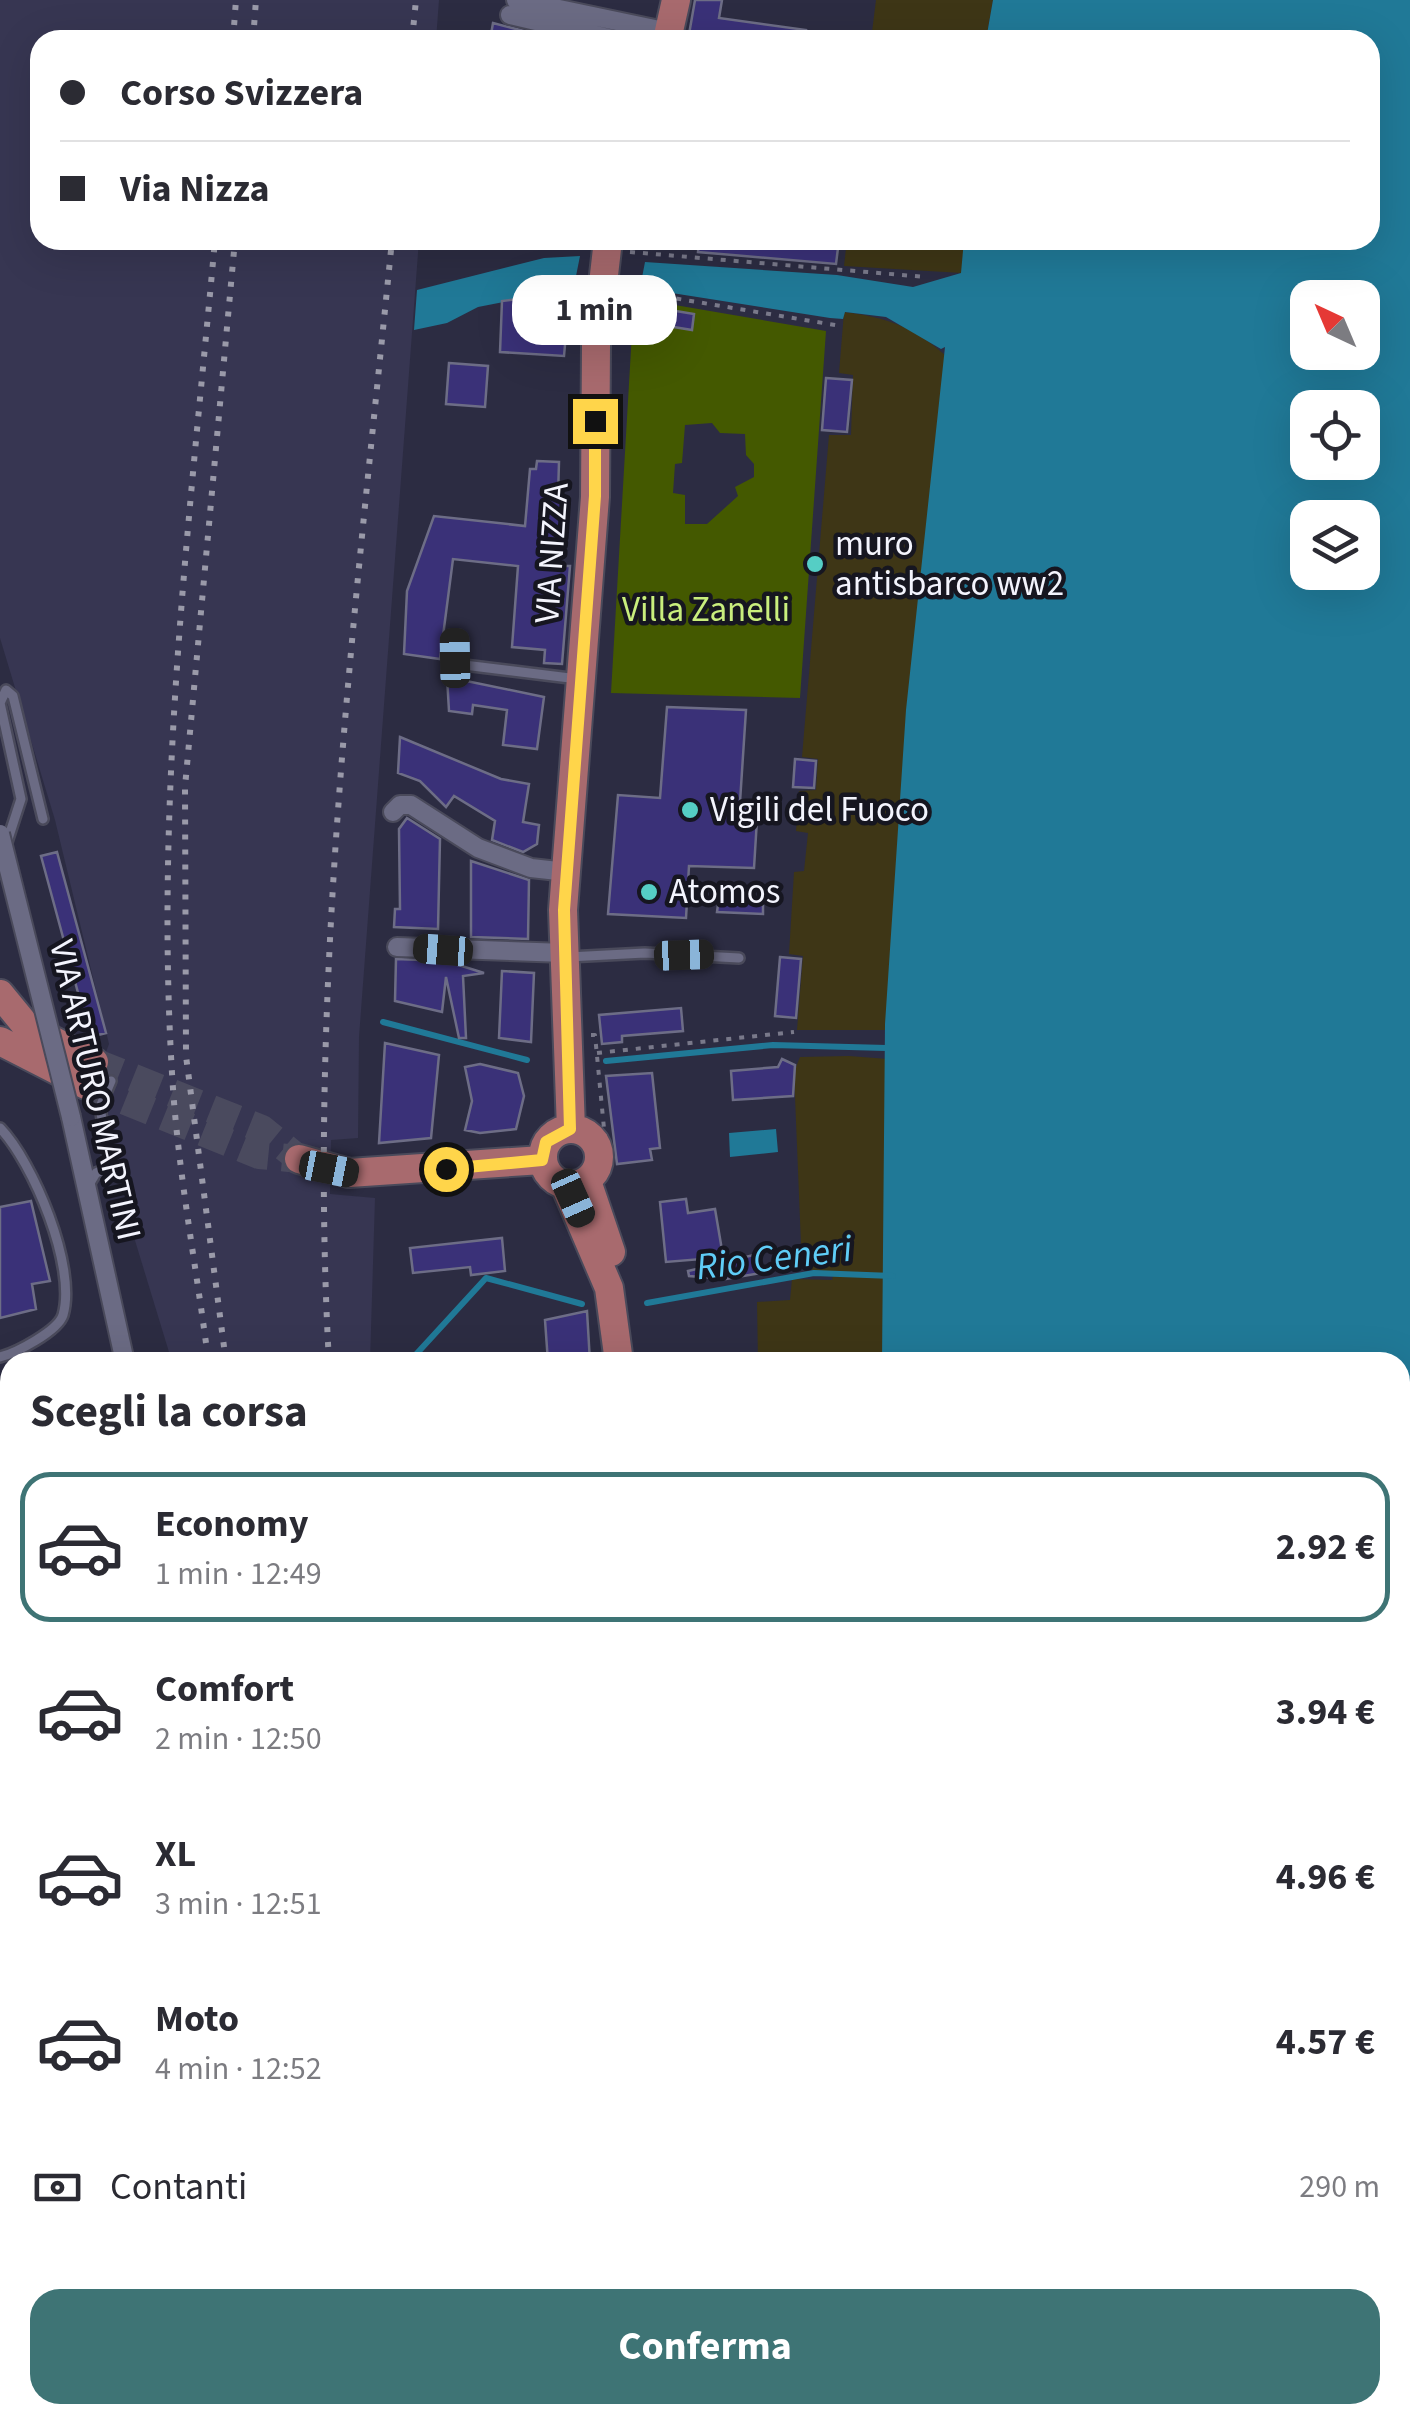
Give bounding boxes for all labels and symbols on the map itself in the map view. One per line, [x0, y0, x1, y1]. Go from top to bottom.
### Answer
callout: 1 min [512, 276, 678, 346]
north arrow [1290, 280, 1380, 370]
route end [573, 399, 618, 444]
street label: VIA NIZZA [522, 481, 582, 625]
place label: muro antisbarco ww2 [835, 519, 1064, 609]
marker: muro antisbarco ww2 [804, 553, 826, 575]
park label: Villa Zanelli [622, 585, 790, 635]
car [439, 628, 471, 688]
place label: Vigili del Fuoco [710, 785, 929, 835]
marker: Vigili del Fuoco [679, 799, 701, 821]
place label: Atomos [669, 867, 780, 917]
marker: Atomos [638, 881, 660, 903]
car [412, 933, 474, 967]
street label: VIA ARTURO MARTINI [36, 935, 154, 1245]
car [653, 939, 715, 971]
route start [424, 1147, 469, 1192]
car [297, 1149, 361, 1189]
car [547, 1164, 599, 1232]
water label: Rio Ceneri [693, 1222, 856, 1294]

